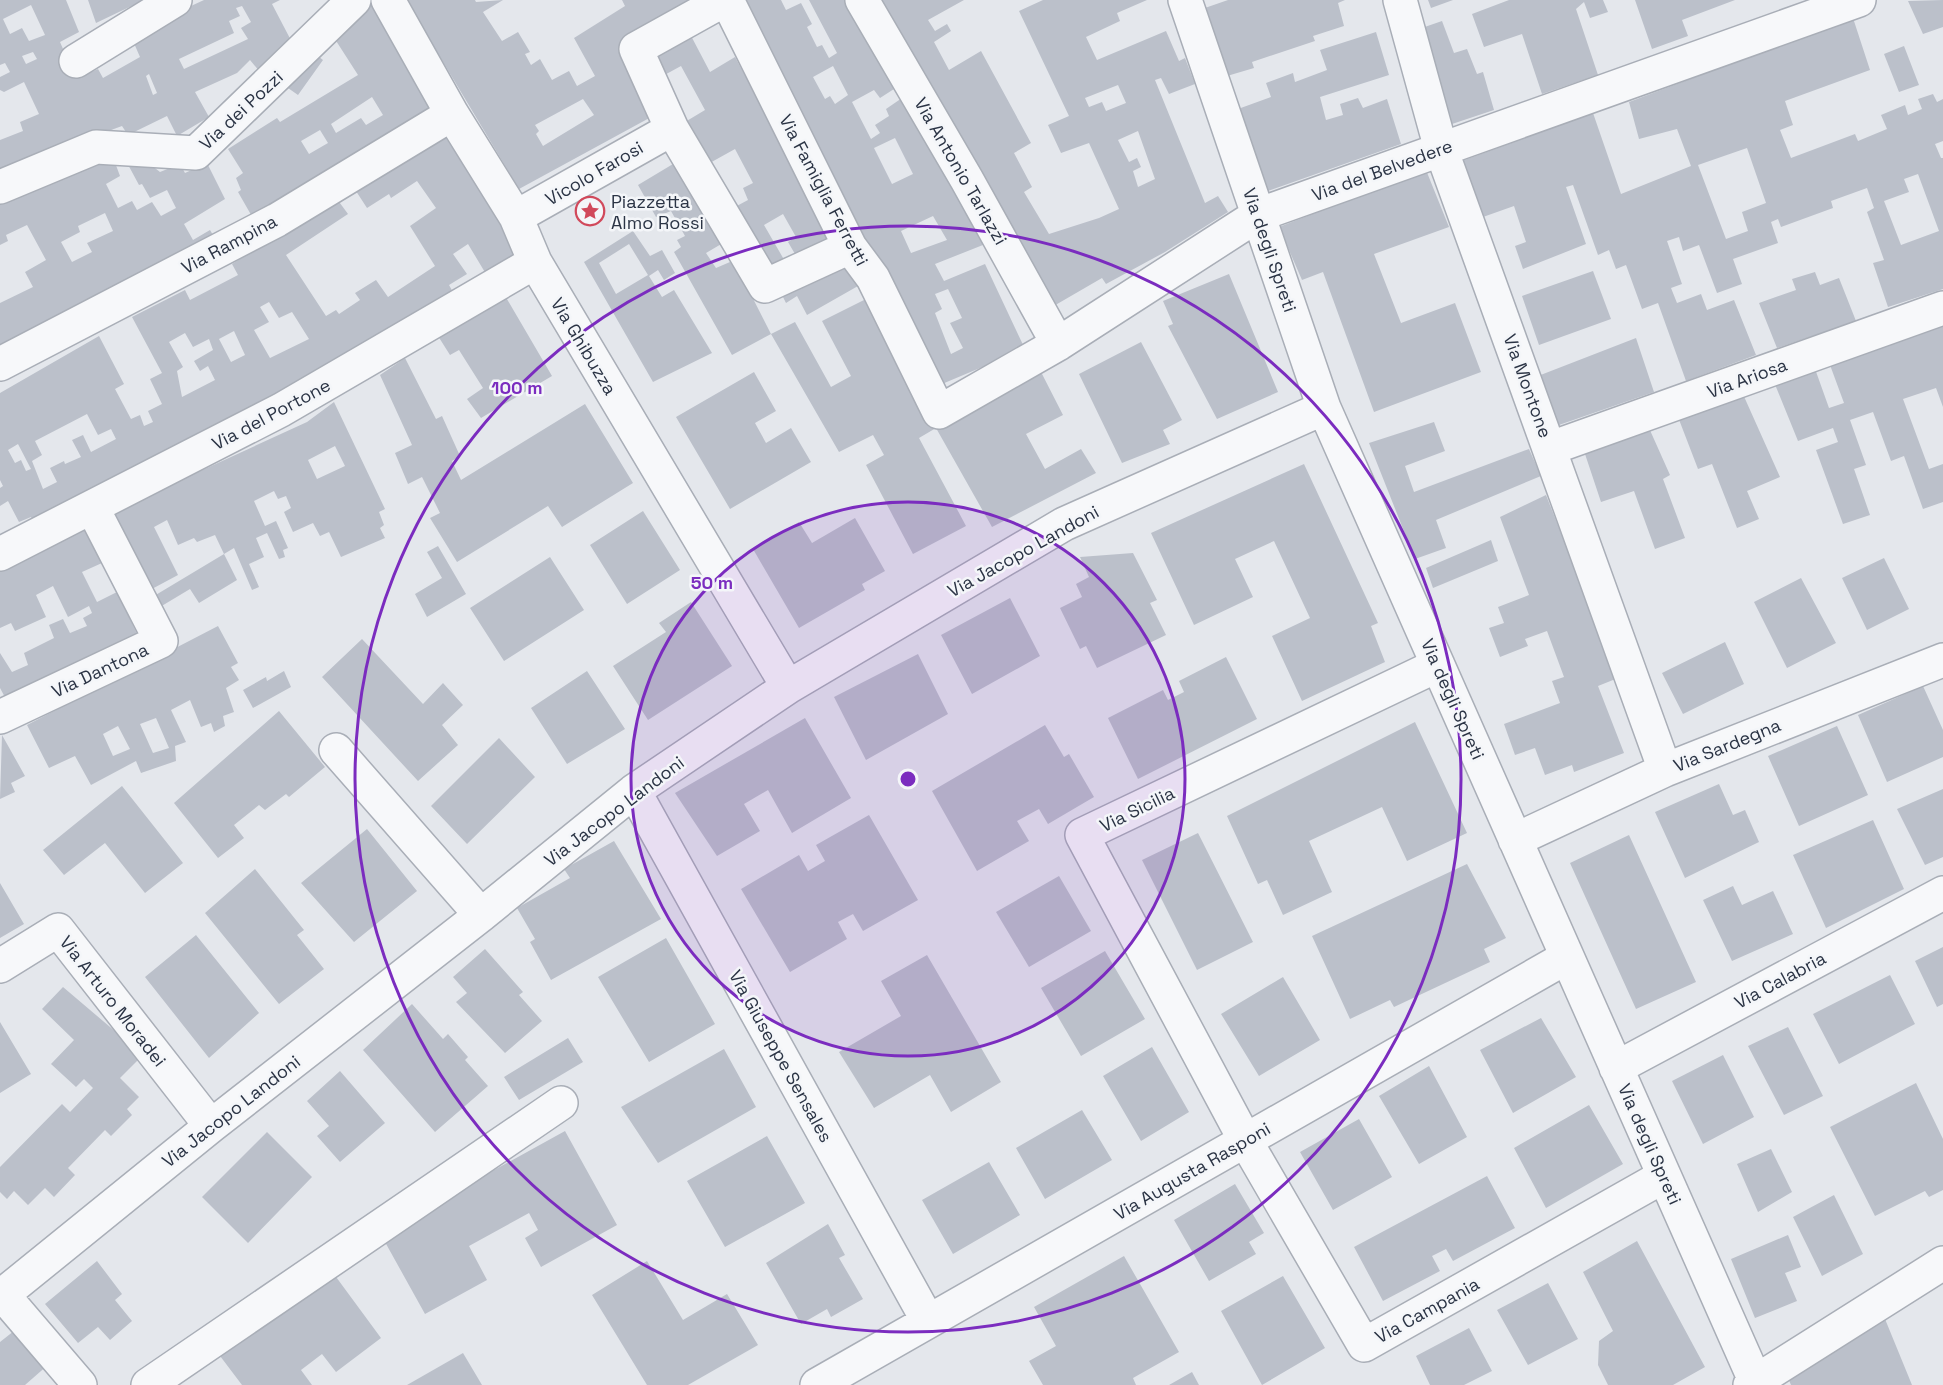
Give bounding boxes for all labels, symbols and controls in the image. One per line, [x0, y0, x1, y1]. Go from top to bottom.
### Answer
street label: Via dei Pozzi [194, 65, 288, 155]
street label: Via Antonio Tarlazzi [909, 93, 1013, 249]
street label: Via Famiglia Ferretti [774, 110, 874, 270]
street label: Via del Belvedere [1308, 134, 1456, 206]
street label: Vicolo Farosi [541, 136, 647, 210]
street label: Via degli Spreti [1238, 185, 1302, 315]
place label: Piazzetta Almo Rossi [611, 190, 704, 234]
place icon: Piazzetta Almo Rossi [574, 195, 606, 227]
street label: Via Rampina [177, 209, 281, 279]
street label: Via Ghibuzza [546, 293, 622, 399]
street label: Via Montone [1499, 331, 1557, 441]
street label: Via Ariosa [1704, 353, 1790, 403]
street label: Via del Portone [208, 373, 334, 455]
text: 100 m [491, 376, 543, 399]
street label: Via Jacopo Landoni [943, 500, 1103, 602]
text: 50 m [691, 571, 733, 594]
street label: Via degli Spreti [1416, 635, 1490, 763]
street label: Via Dantona [48, 638, 152, 702]
street label: Via Sardegna [1670, 713, 1784, 777]
street label: Via Jacopo Landoni [539, 751, 689, 871]
centre of rings [898, 769, 918, 789]
street label: Via Sicilia [1096, 781, 1178, 837]
street label: Via Arturo Moradei [55, 931, 171, 1071]
street label: Via Calabria [1730, 946, 1830, 1014]
street label: Via Giuseppe Sensales [724, 966, 838, 1146]
street label: Via Jacopo Landoni [157, 1050, 305, 1172]
street label: Via degli Spreti [1613, 1080, 1687, 1208]
street label: Via Augusta Rasponi [1110, 1117, 1274, 1225]
street label: Via Campania [1371, 1272, 1483, 1348]

